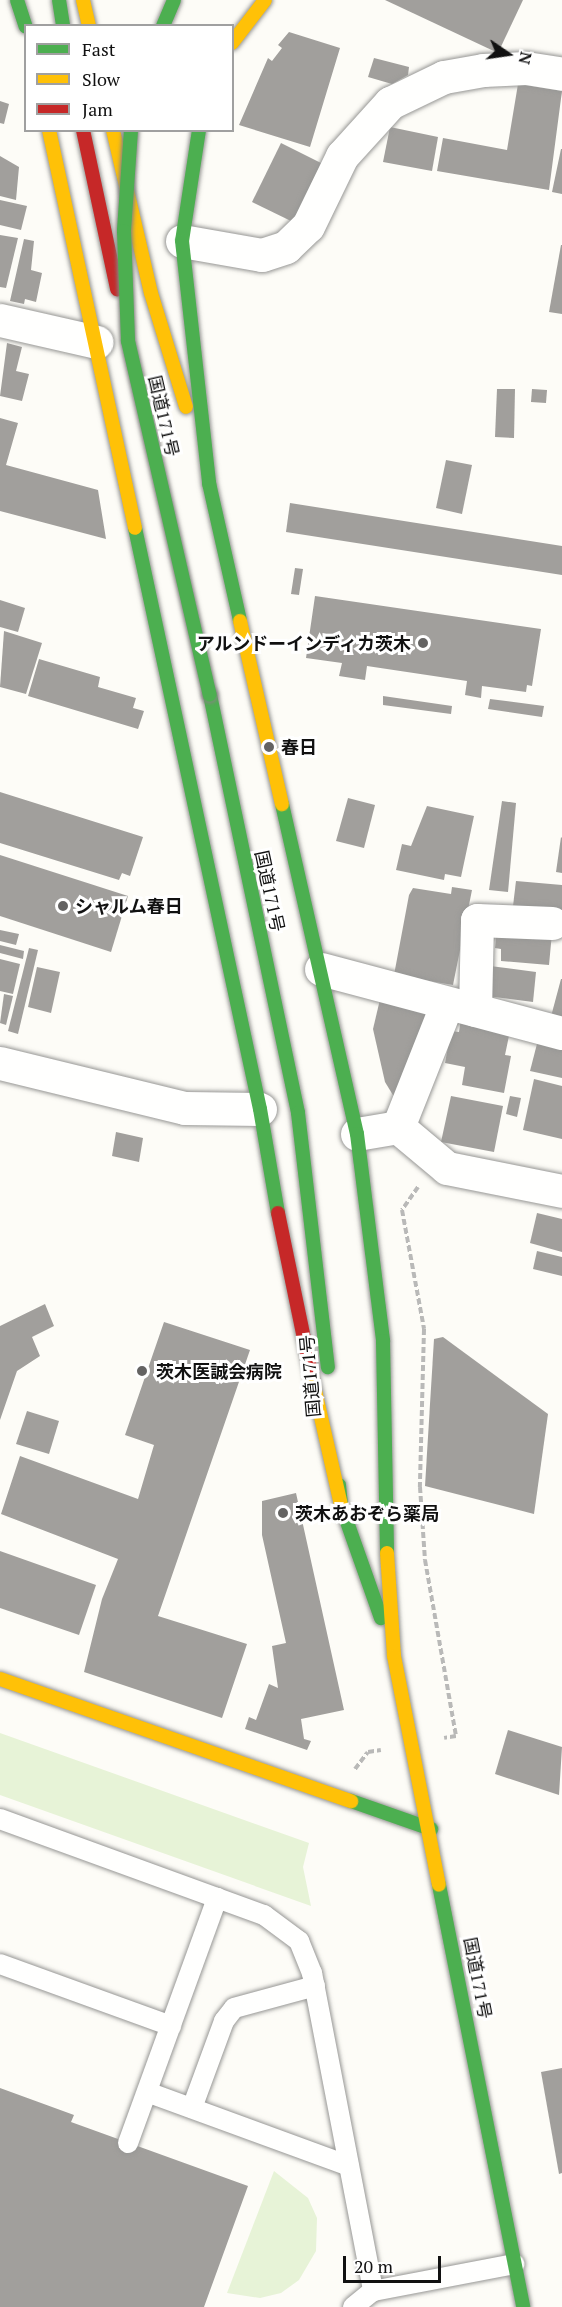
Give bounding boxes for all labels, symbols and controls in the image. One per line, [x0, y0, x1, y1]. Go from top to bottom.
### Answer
legend [24, 24, 234, 132]
north arrow [478, 24, 538, 84]
text: Fast [82, 37, 115, 61]
text: N [513, 50, 538, 66]
text: Slow [82, 67, 120, 91]
text: Jam [82, 97, 113, 121]
street label: 国道171号 [144, 373, 184, 459]
place label: アルンドーインディカ茨木 [195, 632, 411, 654]
marker: アルンドーインディカ茨木 [416, 636, 430, 650]
place label: 春日 [281, 736, 317, 758]
marker: 春日 [262, 740, 276, 754]
street label: 国道171号 [251, 848, 289, 934]
place label: シャルム春日 [75, 895, 183, 917]
marker: シャルム春日 [56, 899, 70, 913]
street label: 国道171号 [296, 1334, 324, 1418]
place label: 茨木医誠会病院 [156, 1360, 282, 1382]
marker: 茨木医誠会病院 [133, 1362, 151, 1380]
place label: 茨木あおぞら薬局 [295, 1502, 439, 1524]
marker: 茨木あおぞら薬局 [276, 1506, 290, 1520]
street label: 国道171号 [460, 1935, 496, 2021]
scale bar [346, 2244, 444, 2282]
text: 20 m [354, 2254, 393, 2278]

